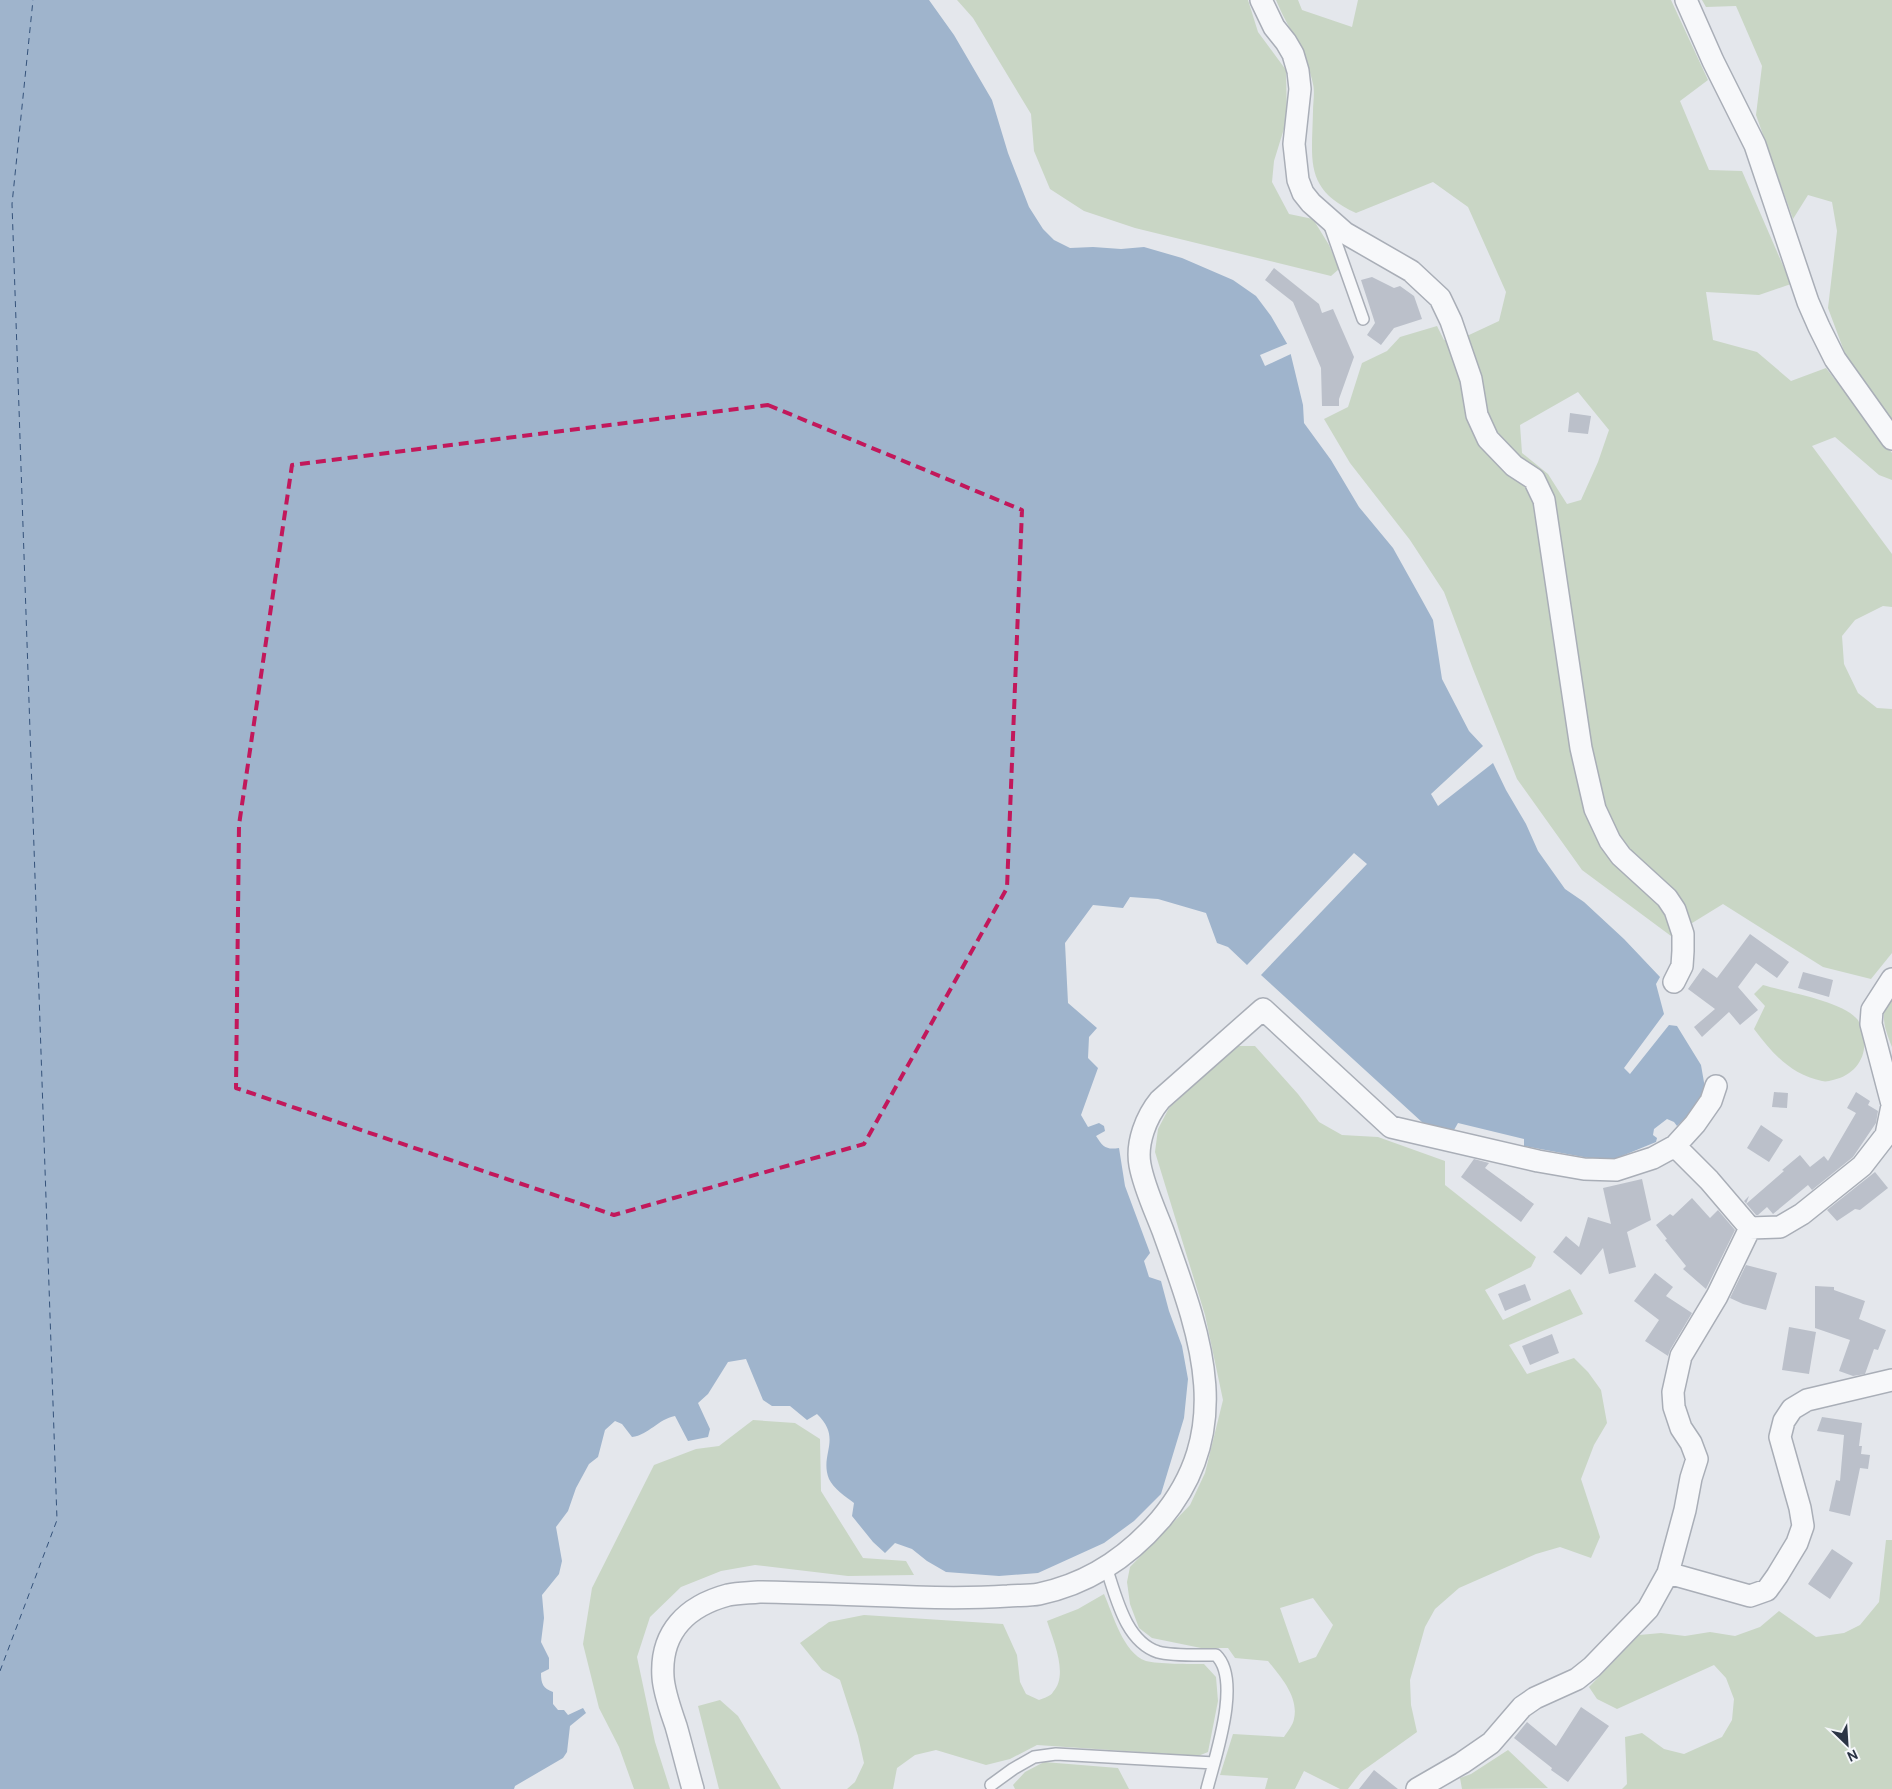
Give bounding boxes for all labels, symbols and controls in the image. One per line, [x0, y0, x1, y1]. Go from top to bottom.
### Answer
north arrow [1822, 1719, 1872, 1769]
text: N [1844, 1745, 1860, 1764]

